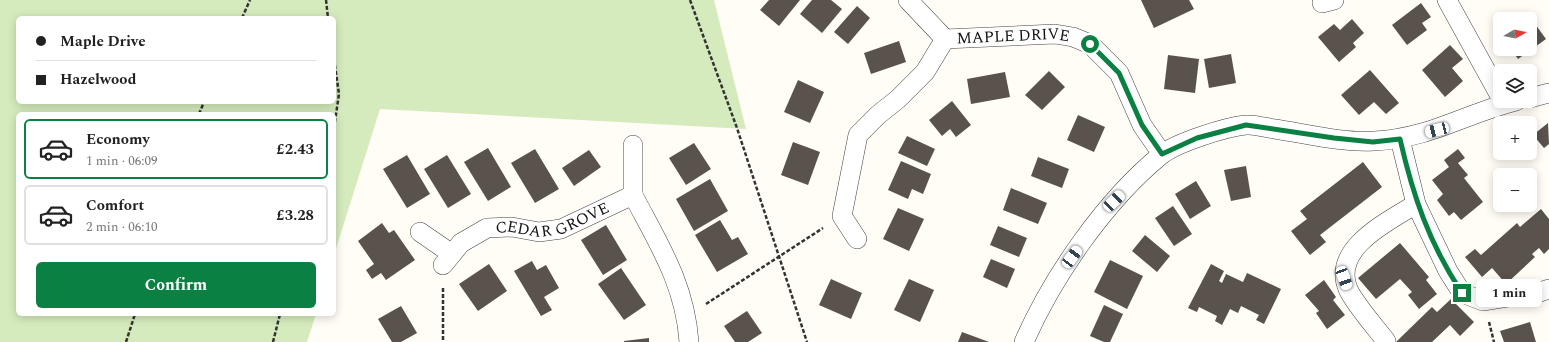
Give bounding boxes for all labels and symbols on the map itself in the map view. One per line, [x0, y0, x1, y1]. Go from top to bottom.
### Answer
north arrow [1493, 12, 1537, 56]
street label: MAPLE DRIVE [956, 22, 1072, 50]
route start [1081, 35, 1099, 53]
car [1424, 121, 1450, 139]
car [1101, 188, 1127, 214]
street label: CEDAR GROVE [495, 196, 613, 244]
car [1060, 244, 1084, 270]
car [1334, 265, 1354, 291]
callout: 1 min [1476, 279, 1542, 307]
route end [1453, 284, 1471, 302]

